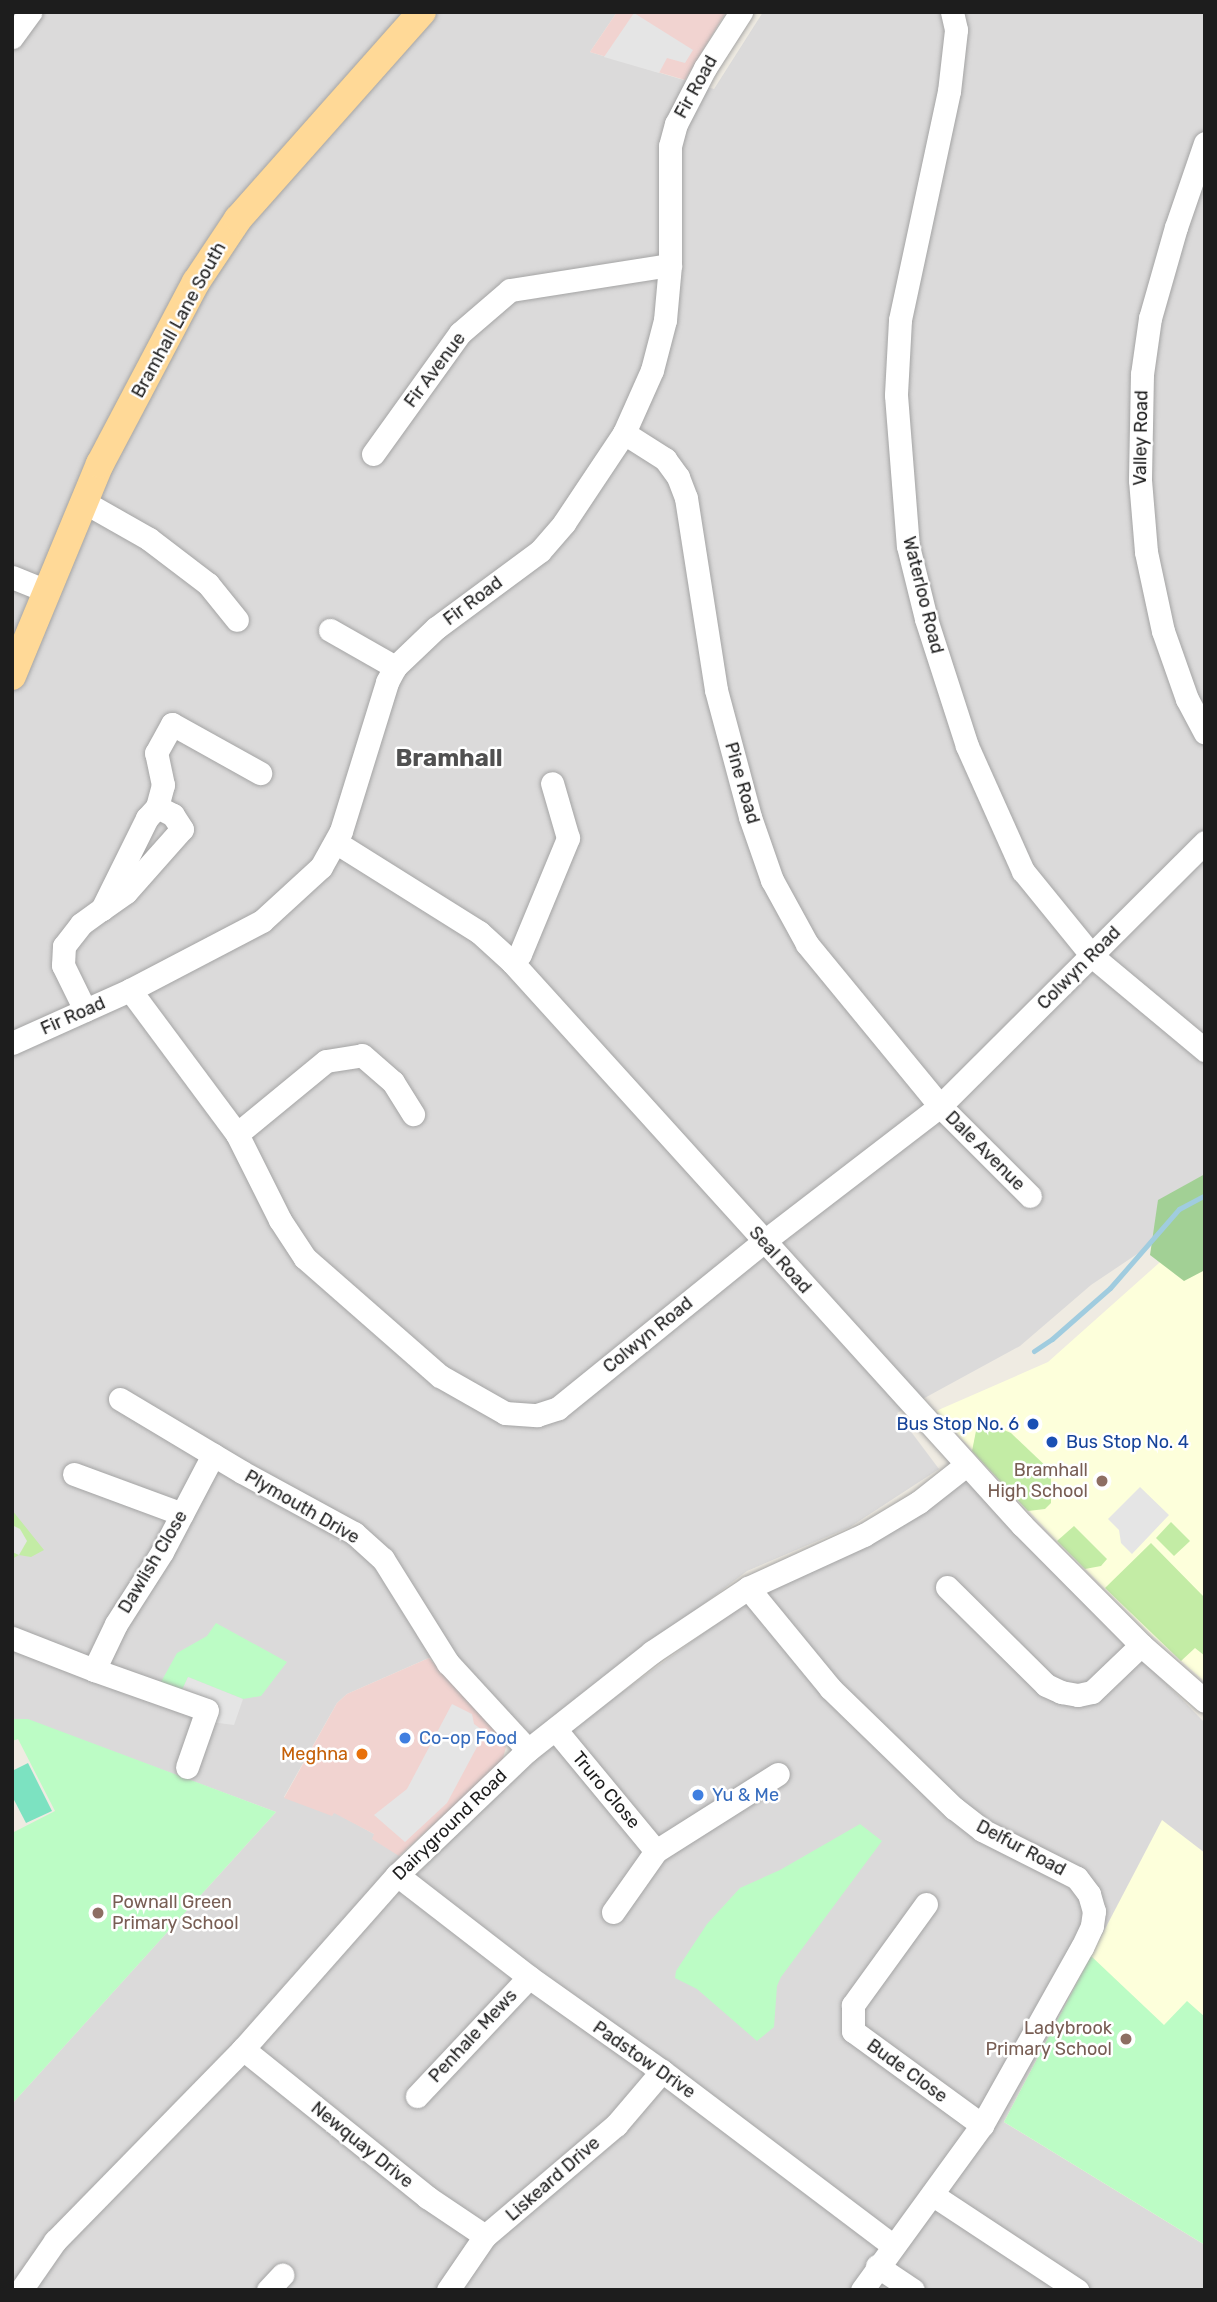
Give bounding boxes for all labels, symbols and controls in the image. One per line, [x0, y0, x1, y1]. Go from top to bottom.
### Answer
street label: Fir Road [670, 52, 722, 122]
street label: Bramhall Lane South [127, 238, 231, 402]
street label: Fir Avenue [400, 328, 470, 412]
street label: Valley Road [1129, 390, 1153, 486]
street label: Waterloo Road [898, 534, 948, 656]
street label: Fir Road [439, 572, 507, 630]
street label: Pine Road [720, 740, 764, 826]
district label: Bramhall [395, 745, 503, 773]
street label: Colwyn Road [1033, 922, 1125, 1014]
street label: Fir Road [37, 992, 109, 1040]
street label: Dale Avenue [941, 1107, 1029, 1195]
street label: Seal Road [744, 1222, 816, 1298]
street label: Colwyn Road [599, 1292, 697, 1378]
place label: Bus Stop No. 6 [896, 1413, 1019, 1435]
marker: Bus Stop No. 6 [1025, 1416, 1041, 1432]
place label: Bus Stop No. 4 [1066, 1431, 1189, 1453]
marker: Bus Stop No. 4 [1044, 1434, 1060, 1450]
place label: Bramhall High School [988, 1460, 1088, 1502]
street label: Plymouth Drive [241, 1465, 363, 1549]
marker: Bramhall High School [1094, 1473, 1110, 1489]
street label: Dawlish Close [114, 1507, 192, 1617]
place label: Co-op Food [419, 1727, 517, 1749]
marker: Co-op Food [397, 1730, 413, 1746]
place label: Meghna [281, 1743, 348, 1765]
marker: Meghna [354, 1746, 370, 1762]
street label: Truro Close [568, 1747, 644, 1833]
street label: Dairyground Road [388, 1765, 512, 1885]
place label: Yu & Me [712, 1784, 779, 1806]
marker: Yu & Me [690, 1787, 706, 1803]
street label: Delfur Road [972, 1815, 1070, 1881]
place label: Pownall Green Primary School [112, 1892, 239, 1934]
marker: Pownall Green Primary School [90, 1905, 106, 1921]
street label: Penhale Mews [424, 1985, 522, 2087]
street label: Padstow Drive [588, 2017, 700, 2103]
place label: Ladybrook Primary School [985, 2018, 1112, 2060]
marker: Ladybrook Primary School [1118, 2031, 1134, 2047]
street label: Bude Close [863, 2035, 951, 2107]
street label: Newquay Drive [306, 2097, 418, 2193]
street label: Liskeard Drive [502, 2132, 604, 2226]

